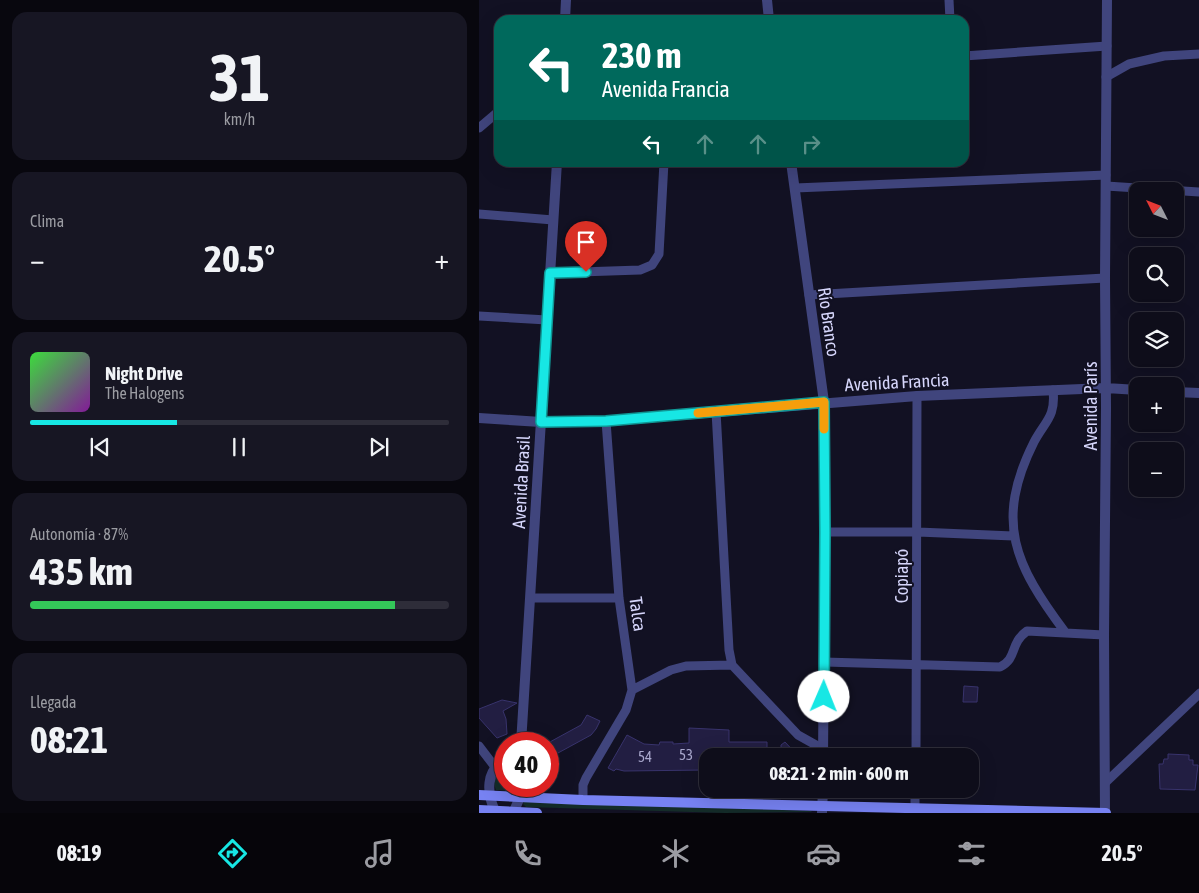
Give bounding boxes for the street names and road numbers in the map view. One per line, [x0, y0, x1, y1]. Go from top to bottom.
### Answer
street label: Río Branco [814, 286, 844, 358]
street label: Avenida París [1080, 361, 1101, 451]
street label: Avenida Francia [844, 369, 950, 395]
street label: Avenida Brasil [508, 435, 534, 529]
street label: Copiapó [891, 549, 912, 603]
street label: Talca [625, 595, 651, 633]

